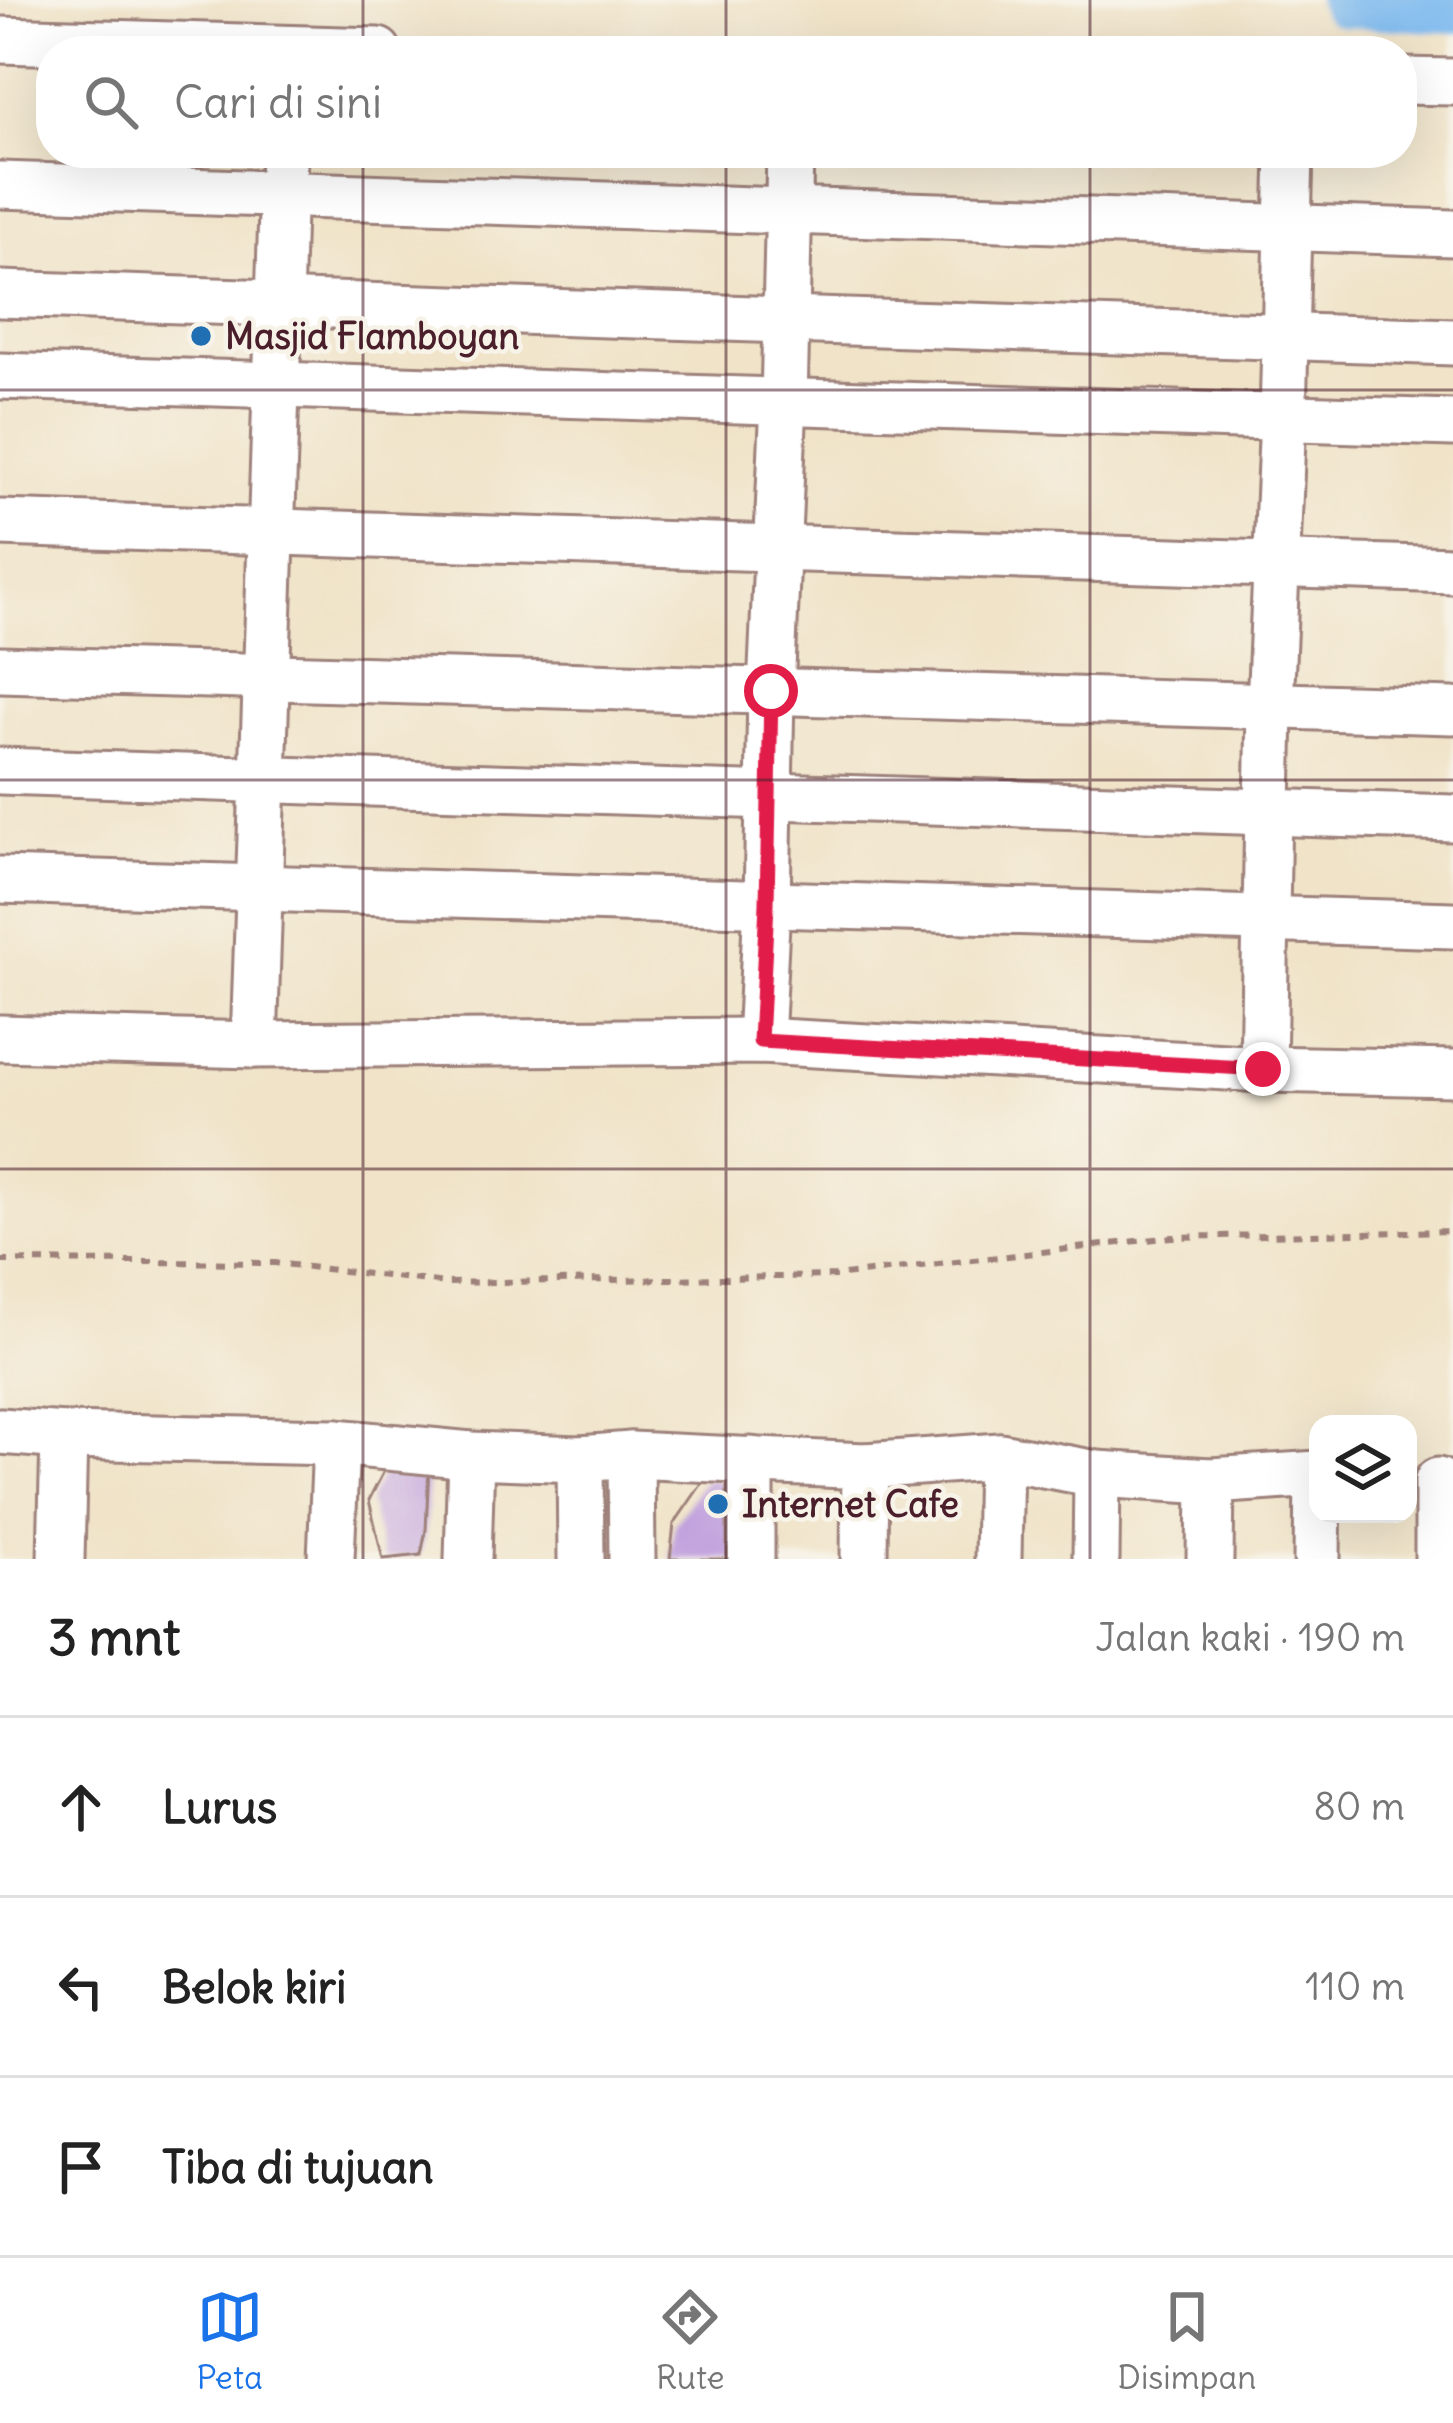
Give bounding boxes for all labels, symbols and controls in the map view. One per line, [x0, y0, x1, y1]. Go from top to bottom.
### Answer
search box [36, 36, 1417, 168]
icon: search [78, 69, 144, 135]
text: Cari di sini [174, 74, 382, 130]
place label: Masjid Flamboyan [225, 314, 519, 359]
marker: Masjid Flamboyan [188, 323, 214, 349]
route start [744, 664, 798, 718]
route end [1236, 1042, 1290, 1096]
map controls [1309, 1415, 1417, 1523]
button: layers [1309, 1415, 1417, 1523]
place label: Internet Cafe [742, 1482, 959, 1527]
marker: Internet Cafe [705, 1491, 731, 1517]
text: 3 mnt [48, 1605, 180, 1669]
text: Jalan kaki · 190 m [1095, 1613, 1405, 1662]
icon: ahead [48, 1774, 114, 1840]
text: Lurus [162, 1779, 277, 1835]
text: 80 m [1313, 1782, 1405, 1831]
icon: left [48, 1954, 114, 2020]
text: Belok kiri [162, 1959, 346, 2015]
text: 110 m [1305, 1962, 1405, 2011]
icon: arrive [48, 2134, 114, 2200]
text: Tiba di tujuan [162, 2139, 433, 2195]
tab: Peta [197, 2284, 263, 2398]
tab: Rute [656, 2284, 725, 2398]
tab: Disimpan [1118, 2284, 1256, 2398]

